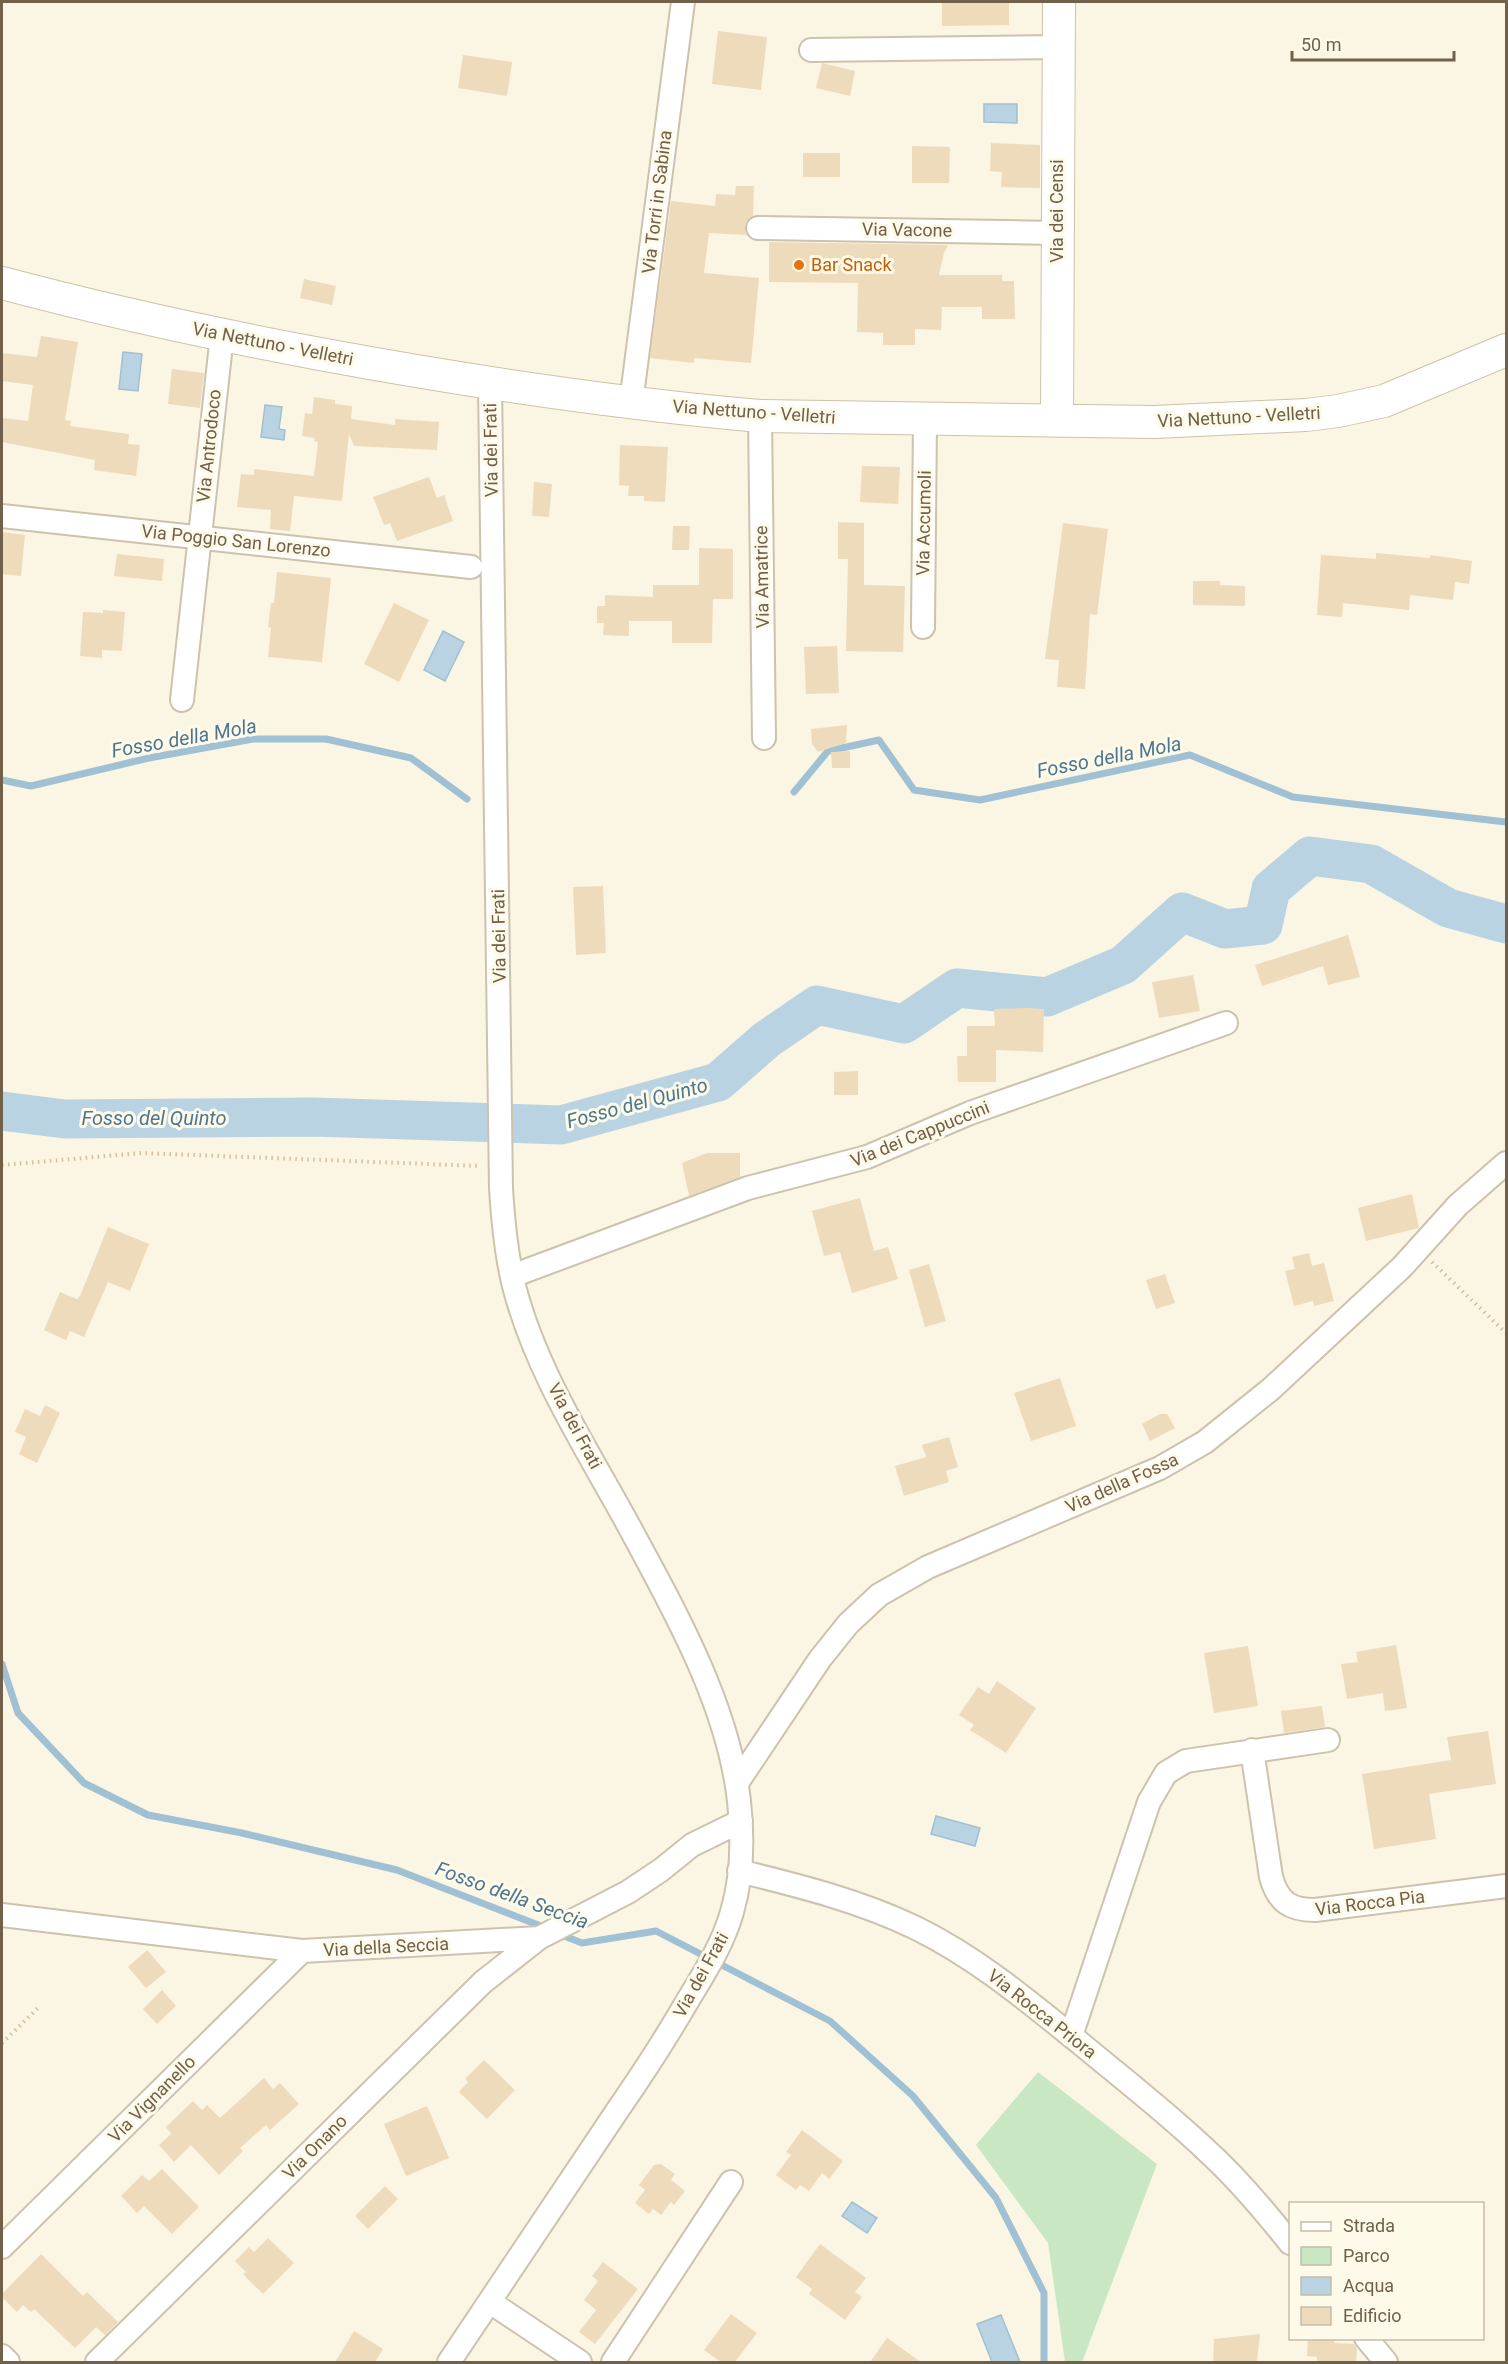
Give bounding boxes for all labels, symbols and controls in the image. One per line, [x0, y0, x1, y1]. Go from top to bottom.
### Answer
scale bar [1292, 24, 1454, 62]
text: 50 m [1301, 34, 1341, 55]
street label: Via Torri in Sabina [637, 129, 676, 275]
street label: Via dei Censi [1046, 159, 1067, 263]
street label: Via Vacone [862, 218, 952, 241]
place label: Bar Snack [811, 254, 892, 275]
marker: Bar Snack [792, 258, 806, 272]
street label: Via Nettuno - Velletri [191, 318, 355, 369]
street label: Via Antrodoco [192, 388, 225, 504]
street label: Via Nettuno - Velletri [672, 395, 836, 428]
street label: Via Nettuno - Velletri [1157, 402, 1321, 431]
street label: Via dei Frati [479, 403, 502, 497]
street label: Via Accumoli [912, 470, 935, 576]
street label: Via Poggio San Lorenzo [140, 520, 332, 561]
street label: Via Amatrice [750, 525, 773, 629]
water label: Fosso della Mola [110, 713, 258, 763]
water label: Fosso della Mola [1035, 731, 1183, 783]
street label: Via dei Frati [487, 889, 510, 983]
water label: Fosso del Quinto [564, 1073, 710, 1133]
street label: Via dei Cappuccini [847, 1096, 992, 1171]
water label: Fosso del Quinto [81, 1106, 227, 1130]
street label: Via dei Frati [544, 1379, 607, 1472]
street label: Via della Fossa [1062, 1448, 1181, 1517]
water label: Fosso della Seccia [432, 1856, 592, 1934]
street label: Via Rocca Pia [1314, 1885, 1426, 1920]
street label: Via dei Frati [669, 1928, 733, 2021]
street label: Via della Seccia [322, 1933, 449, 1960]
street label: Via Rocca Priora [984, 1965, 1101, 2063]
street label: Via Vignanello [104, 2051, 199, 2146]
street label: Via Onano [278, 2110, 351, 2183]
legend [1289, 2202, 1484, 2340]
text: Strada [1343, 2215, 1395, 2236]
text: Parco [1343, 2245, 1390, 2266]
text: Acqua [1343, 2275, 1394, 2296]
text: Edificio [1343, 2305, 1402, 2326]

